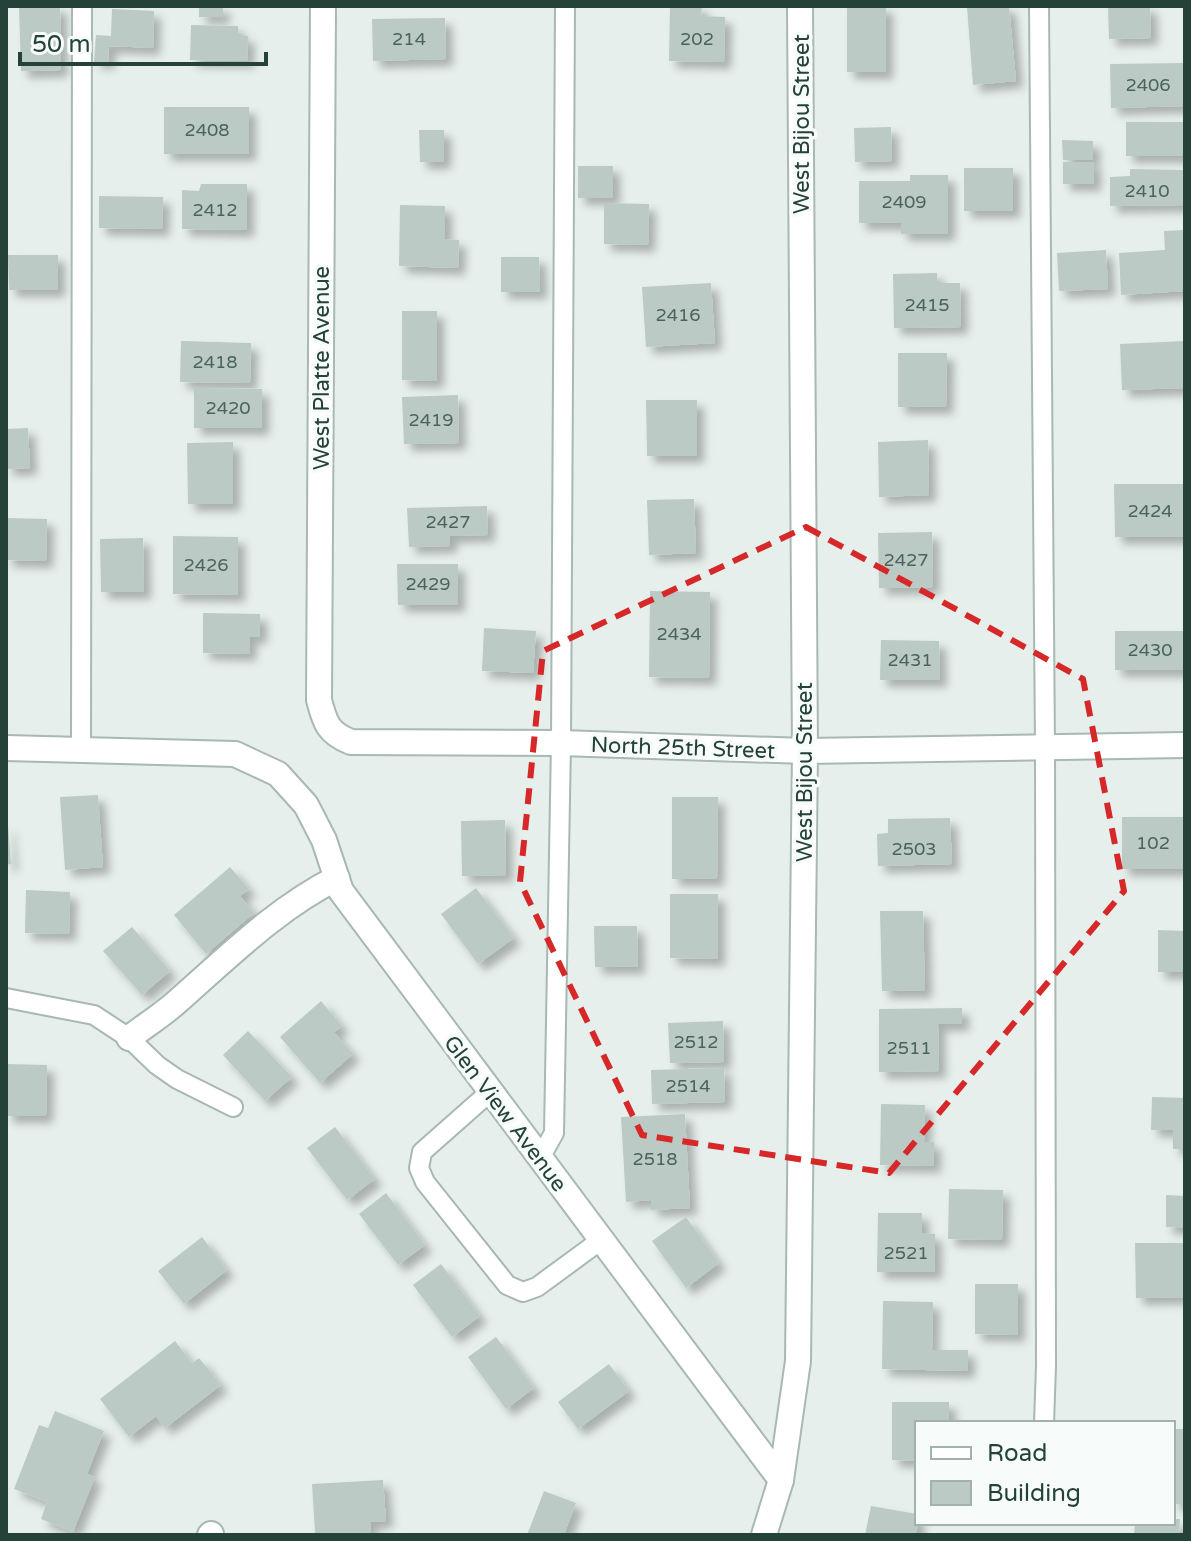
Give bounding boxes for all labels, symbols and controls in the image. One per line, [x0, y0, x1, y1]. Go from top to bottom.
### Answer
scale bar [20, 16, 266, 66]
house number: 214 [392, 28, 426, 50]
house number: 202 [680, 28, 714, 50]
text: 50 m [32, 30, 90, 59]
street label: West Bijou Street [789, 34, 815, 214]
house number: 2406 [1125, 74, 1171, 96]
house number: 2408 [184, 119, 230, 141]
house number: 2410 [1124, 180, 1170, 202]
house number: 2409 [881, 191, 927, 213]
house number: 2412 [192, 199, 238, 221]
street label: West Platte Avenue [309, 266, 335, 470]
house number: 2415 [904, 294, 950, 316]
house number: 2416 [655, 304, 701, 326]
house number: 2418 [192, 351, 238, 373]
house number: 2420 [205, 397, 251, 419]
house number: 2419 [408, 409, 454, 431]
house number: 2424 [1127, 500, 1173, 522]
house number: 2427 [425, 511, 471, 533]
house number: 2427 [883, 549, 929, 571]
house number: 2426 [183, 554, 229, 576]
house number: 2429 [405, 573, 451, 595]
house number: 2434 [656, 623, 702, 645]
house number: 2430 [1127, 639, 1173, 661]
house number: 2431 [887, 649, 933, 671]
street label: West Bijou Street [792, 682, 818, 862]
street label: North 25th Street [590, 732, 776, 764]
house number: 102 [1136, 832, 1170, 854]
house number: 2503 [891, 838, 937, 860]
street label: Glen View Avenue [438, 1031, 572, 1197]
house number: 2512 [673, 1031, 719, 1053]
house number: 2511 [886, 1037, 932, 1059]
house number: 2514 [665, 1075, 711, 1097]
house number: 2518 [632, 1148, 678, 1170]
house number: 2521 [883, 1242, 929, 1264]
legend [915, 1421, 1175, 1525]
text: Road [987, 1439, 1047, 1468]
text: Building [987, 1479, 1081, 1508]

